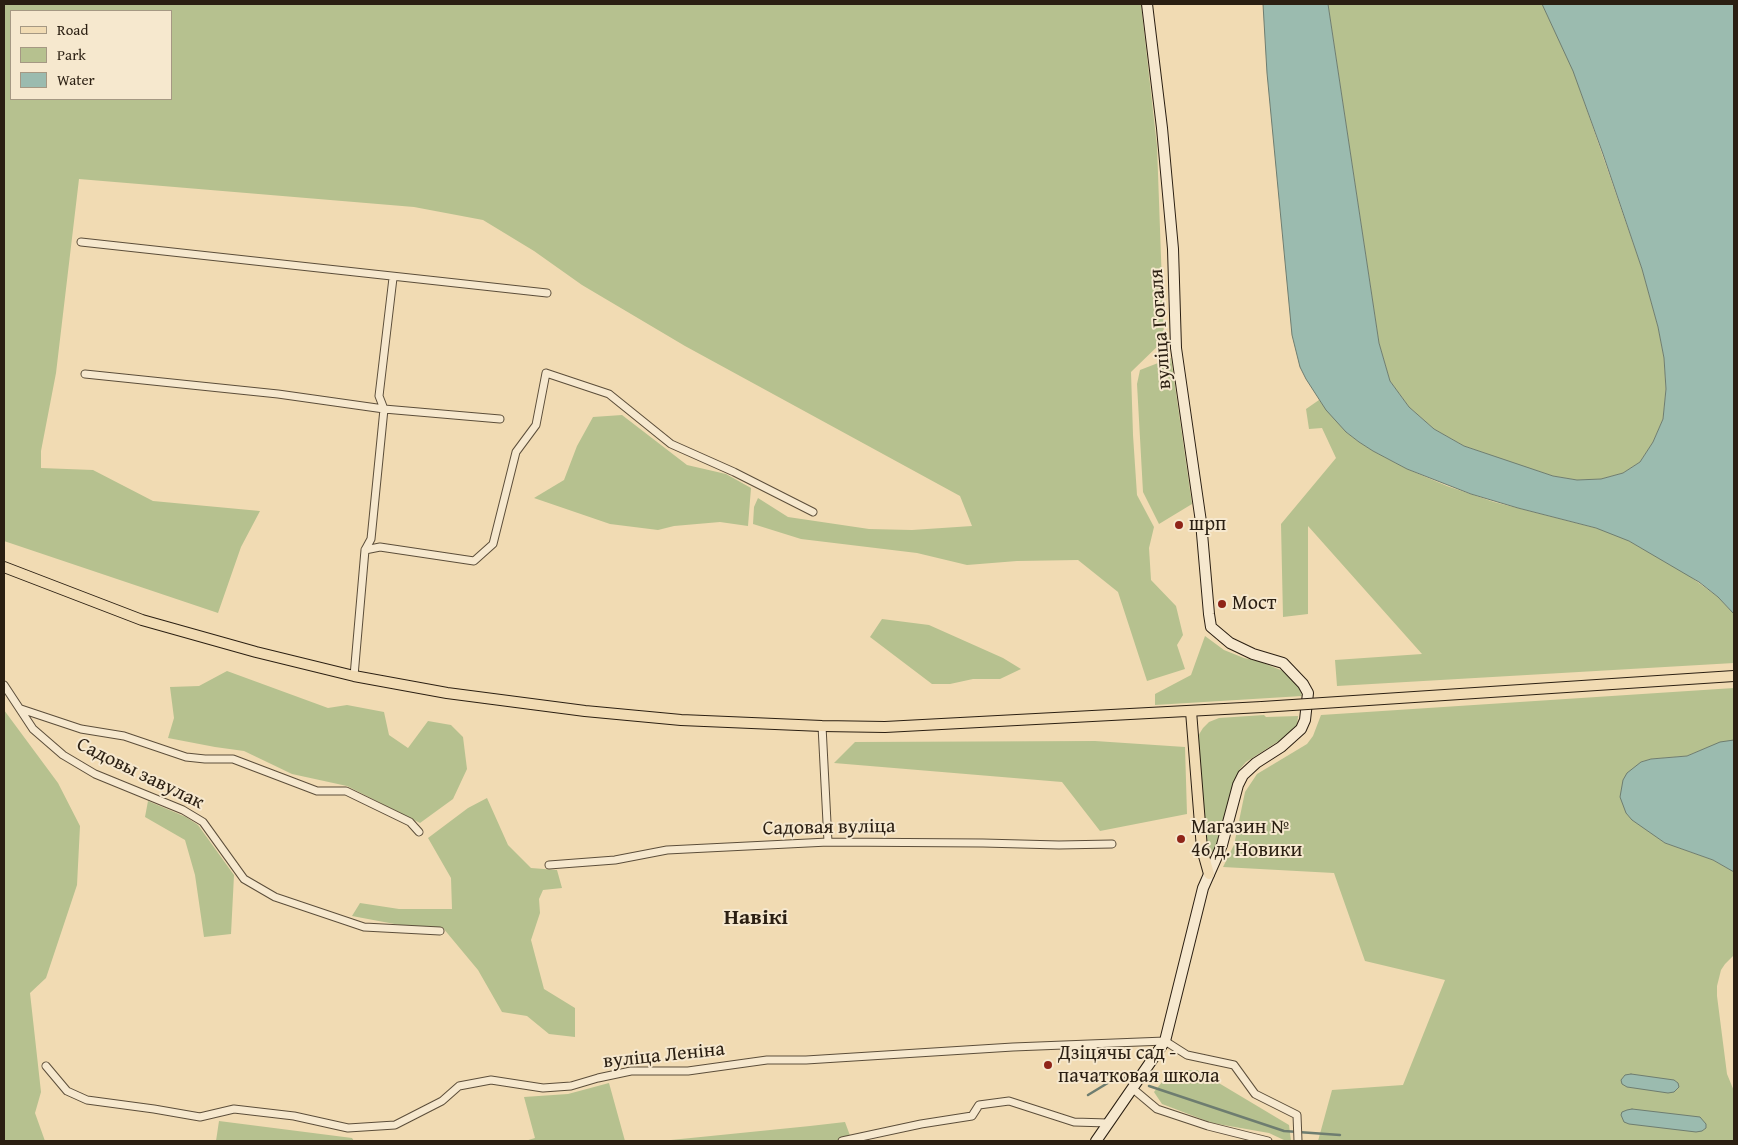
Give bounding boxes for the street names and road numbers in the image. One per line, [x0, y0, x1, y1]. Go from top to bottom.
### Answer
street label: вуліца Гогаля [1145, 268, 1177, 390]
street label: Садовы завулак [72, 733, 208, 815]
street label: Садовая вуліца [762, 815, 896, 841]
street label: вуліца Леніна [602, 1038, 726, 1074]

